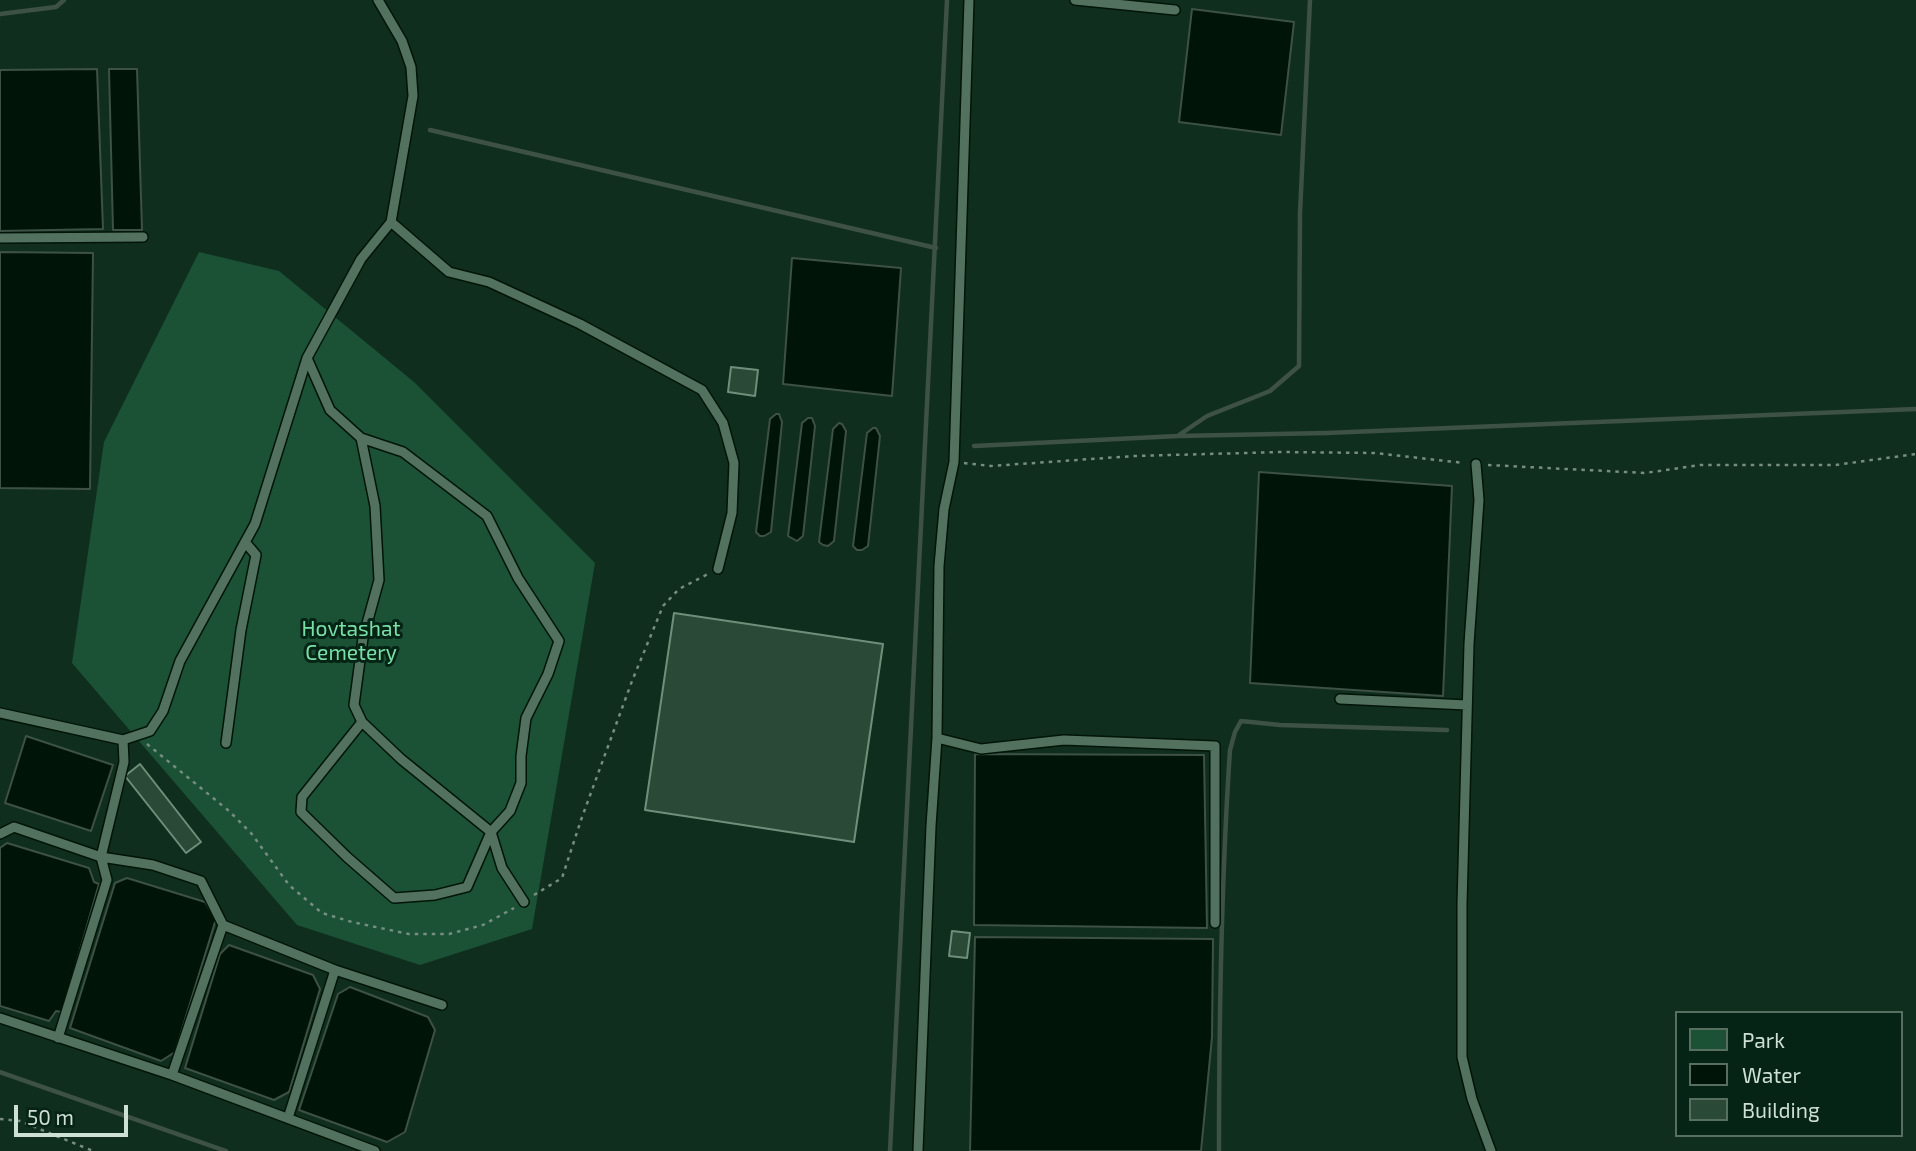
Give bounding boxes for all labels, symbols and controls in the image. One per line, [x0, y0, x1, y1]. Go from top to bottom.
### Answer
park label: Hovtashat Cemetery [302, 616, 400, 666]
legend [1674, 1011, 1902, 1137]
text: Park [1742, 1027, 1785, 1052]
text: Water [1742, 1062, 1801, 1087]
scale bar [18, 1092, 131, 1136]
text: Building [1742, 1097, 1820, 1122]
text: 50 m [27, 1104, 74, 1129]

